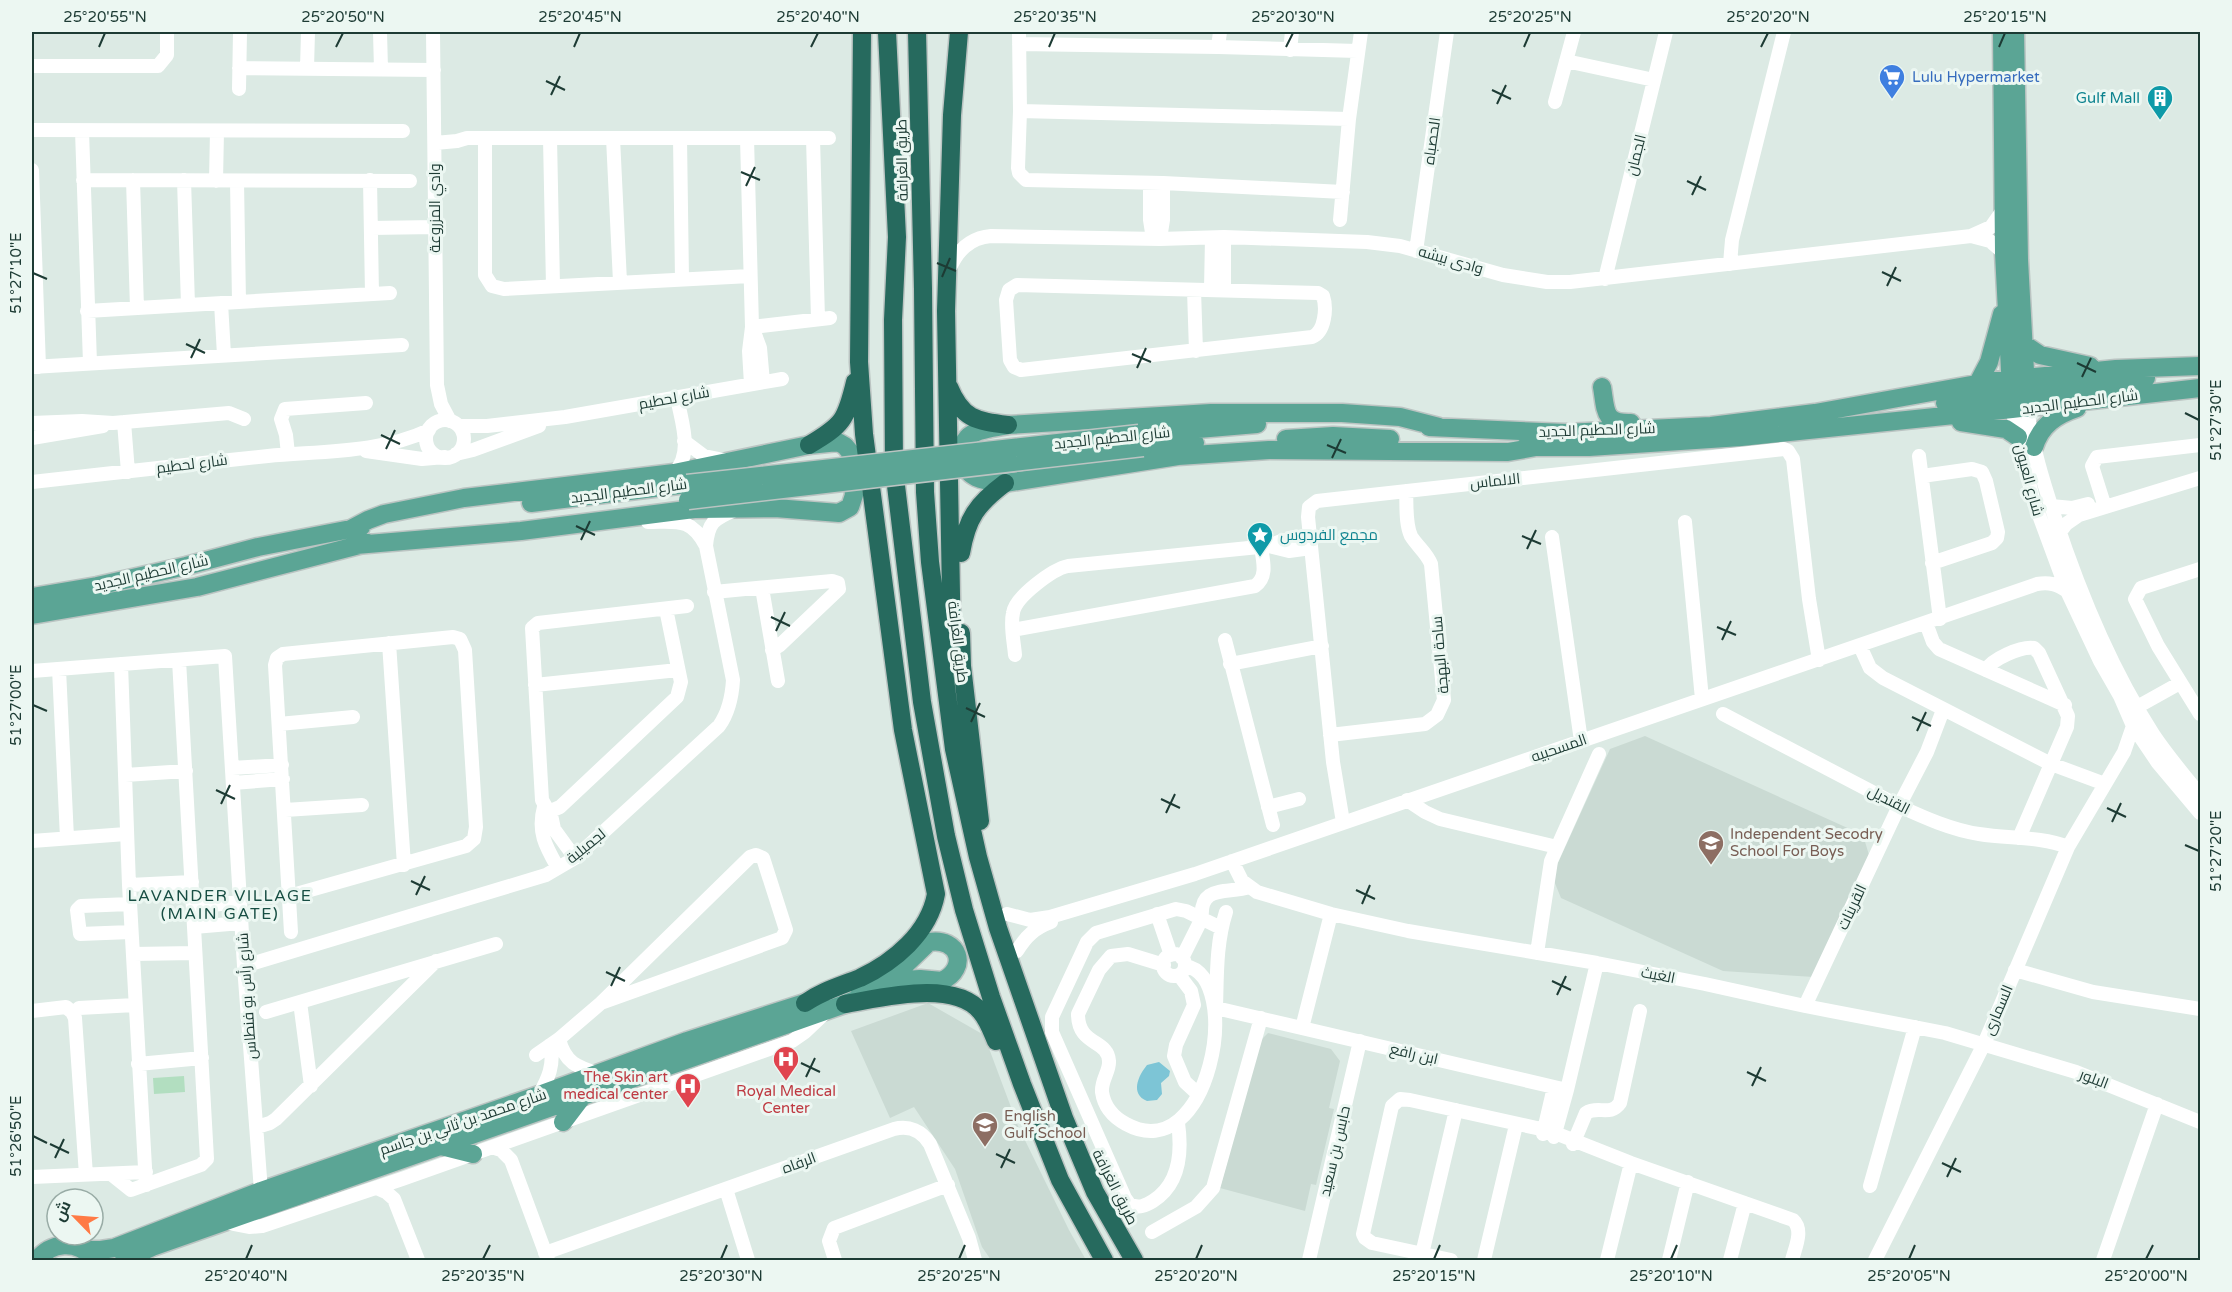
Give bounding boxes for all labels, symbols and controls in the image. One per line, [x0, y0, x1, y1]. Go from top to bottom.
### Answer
text: 25°20'55"N [63, 8, 147, 26]
text: 25°20'50"N [301, 8, 385, 26]
text: 25°20'45"N [538, 8, 622, 26]
text: 25°20'40"N [776, 8, 860, 26]
text: 25°20'35"N [1013, 8, 1097, 26]
text: 25°20'30"N [1251, 8, 1335, 26]
text: 25°20'25"N [1488, 8, 1572, 26]
text: 25°20'20"N [1726, 8, 1810, 26]
text: 25°20'15"N [1963, 8, 2047, 26]
supermarket icon: Lulu Hypermarket [1877, 62, 1907, 100]
place label: Lulu Hypermarket [1912, 68, 2040, 86]
building icon: Gulf Mall [2145, 83, 2175, 121]
place label: Gulf Mall [2076, 89, 2140, 107]
street label: الحصباه [1420, 116, 1444, 166]
street label: طريق الغرافة [892, 119, 913, 201]
street label: الجمان [1622, 133, 1651, 178]
street label: وادي المزروعة [426, 163, 447, 253]
text: 51°27'10"E [7, 232, 25, 314]
street label: وادى بيشه [1416, 242, 1486, 279]
text: 51°27'30"E [2207, 379, 2225, 461]
street label: شارع لحطيم [637, 383, 711, 415]
street label: شارع الحطيم الجديد [2021, 386, 2139, 420]
street label: شارع الحطيم الجديد [1538, 419, 1656, 443]
street label: شارع الحطيم الجديد [1053, 423, 1171, 455]
street label: شارع العيون [2009, 442, 2047, 518]
street label: شارع لحطيم [155, 451, 229, 479]
street label: الالماس [1469, 469, 1521, 494]
street label: شارع الحطيم الجديد [570, 475, 688, 509]
place icon: مجمع الفردوس [1245, 520, 1275, 558]
place label: مجمع الفردوس [1280, 526, 1378, 546]
street label: شارع الحطيم الجديد [92, 551, 210, 597]
street label: طريق الغرافة [943, 600, 972, 684]
street label: ساحة البهجة [1428, 615, 1453, 695]
text: 51°27'00"E [7, 664, 25, 746]
street label: المسحبيه [1529, 730, 1589, 766]
street label: القنديل [1865, 782, 1913, 819]
text: 51°27'20"E [2207, 810, 2225, 892]
street label: لجميلية [563, 825, 609, 867]
place label: Independent Secodry School For Boys [1730, 825, 1883, 860]
school or university icon: Independent Secodry School For Boys [1696, 828, 1726, 866]
street label: القرينات [1834, 881, 1870, 933]
district label: LAVANDER VILLAGE (MAIN GATE) [128, 886, 312, 924]
street label: شارع رأس بو فنطاس [233, 932, 262, 1060]
street label: الغيث [1639, 963, 1677, 987]
street label: السمارى [1979, 982, 2018, 1038]
street label: ابن رافع [1388, 1040, 1440, 1070]
hospital icon: Royal Medical Center [771, 1044, 801, 1082]
street label: البلور [2076, 1065, 2111, 1093]
place label: The Skin art medical center [563, 1068, 668, 1103]
hospital icon: The Skin art medical center [673, 1071, 703, 1109]
place label: Royal Medical Center [736, 1082, 836, 1117]
street label: شارع محمد بن ثاني بن جاسم [377, 1085, 550, 1162]
text: 51°26'50"E [7, 1095, 25, 1177]
street label: حابس بن سعيد [1316, 1104, 1355, 1198]
place label: English Gulf School [1004, 1107, 1086, 1142]
school or university icon: English Gulf School [970, 1110, 1000, 1148]
street label: طريق الغرافة [1087, 1146, 1142, 1228]
street label: الرفاه [779, 1149, 819, 1177]
north arrow [45, 1187, 105, 1247]
text: ش [49, 1198, 76, 1225]
text: 25°20'40"N [204, 1267, 288, 1285]
text: 25°20'35"N [441, 1267, 525, 1285]
text: 25°20'30"N [679, 1267, 763, 1285]
text: 25°20'25"N [917, 1267, 1001, 1285]
text: 25°20'20"N [1154, 1267, 1238, 1285]
text: 25°20'15"N [1392, 1267, 1476, 1285]
text: 25°20'10"N [1629, 1267, 1713, 1285]
text: 25°20'05"N [1867, 1267, 1951, 1285]
text: 25°20'00"N [2104, 1267, 2188, 1285]

